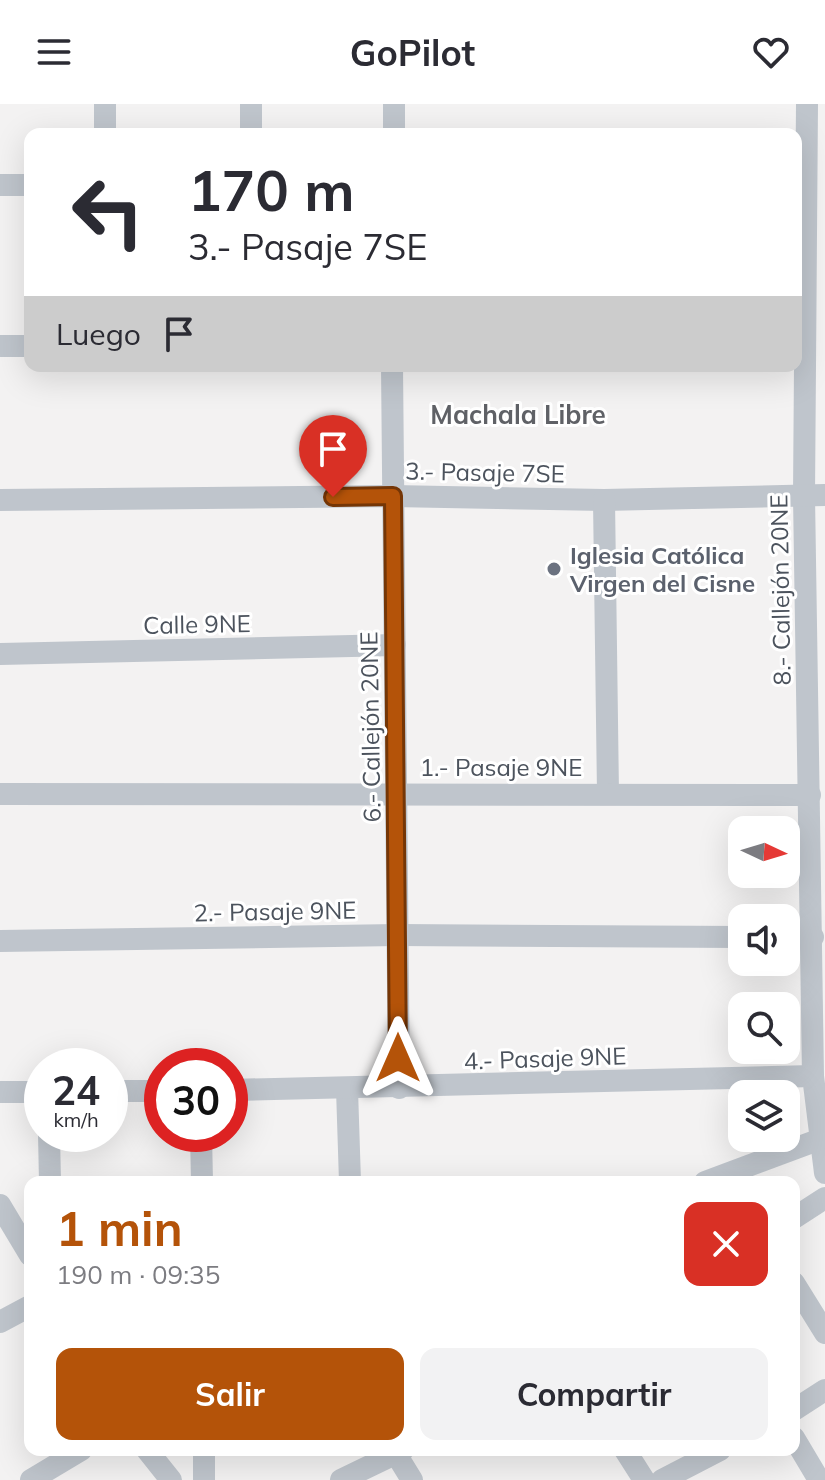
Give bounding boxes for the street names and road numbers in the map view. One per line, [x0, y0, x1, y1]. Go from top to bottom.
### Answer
street label: 3.- Pasaje 7SE [405, 456, 565, 488]
street label: 8.- Callejón 20NE [763, 494, 797, 686]
street label: Calle 9NE [143, 608, 251, 640]
street label: 6.- Callejón 20NE [353, 631, 387, 823]
street label: 1.- Pasaje 9NE [420, 752, 582, 782]
street label: 2.- Pasaje 9NE [193, 895, 357, 927]
street label: 4.- Pasaje 9NE [463, 1040, 627, 1076]

